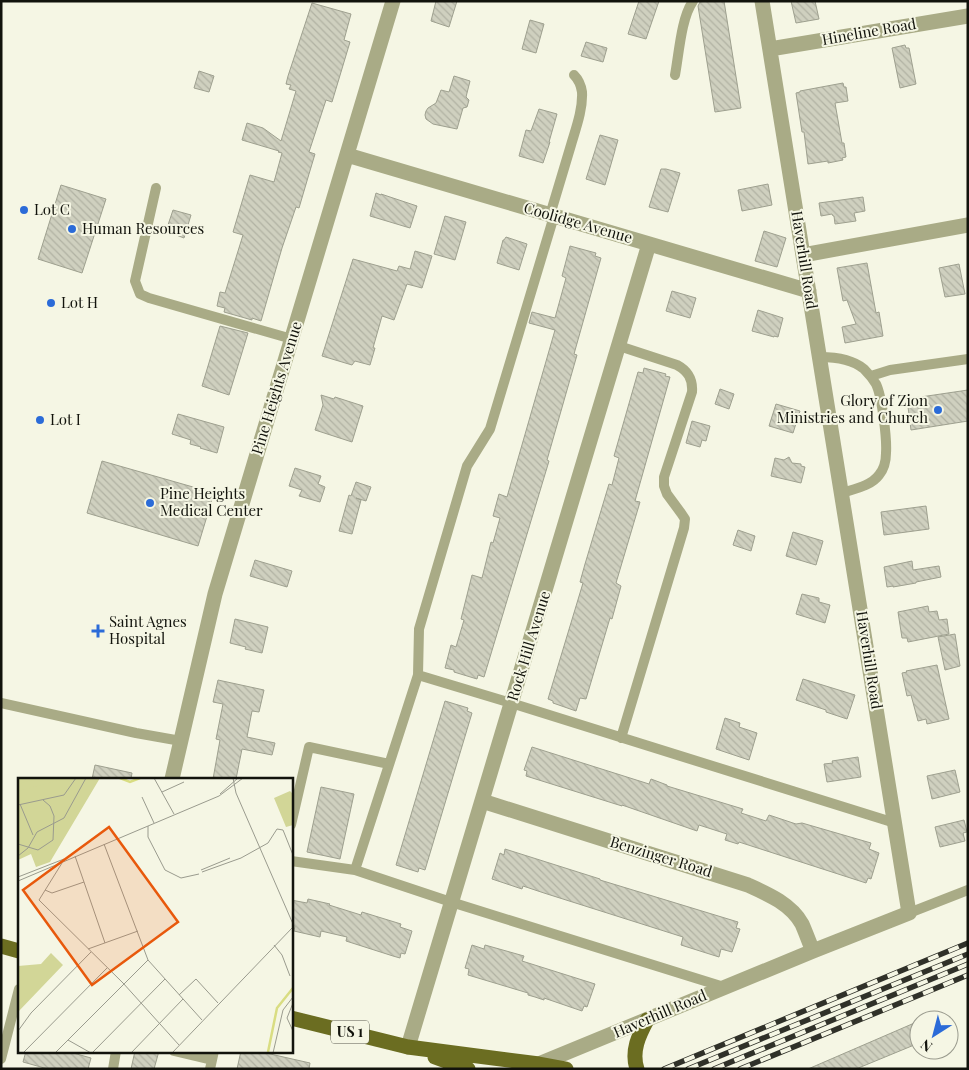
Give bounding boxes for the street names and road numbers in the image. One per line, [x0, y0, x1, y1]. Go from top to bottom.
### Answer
street label: Hineline Road [820, 13, 918, 49]
street label: Coolidge Avenue [522, 197, 635, 247]
street label: Haverhill Road [787, 209, 823, 311]
street label: Pine Heights Avenue [246, 319, 306, 457]
street label: Rock Hill Avenue [502, 588, 554, 703]
street label: Haverhill Road [852, 609, 888, 711]
street label: Benzinger Road [608, 831, 715, 881]
street label: Haverhill Road [610, 984, 710, 1042]
road number: US 1 [331, 1020, 369, 1044]

